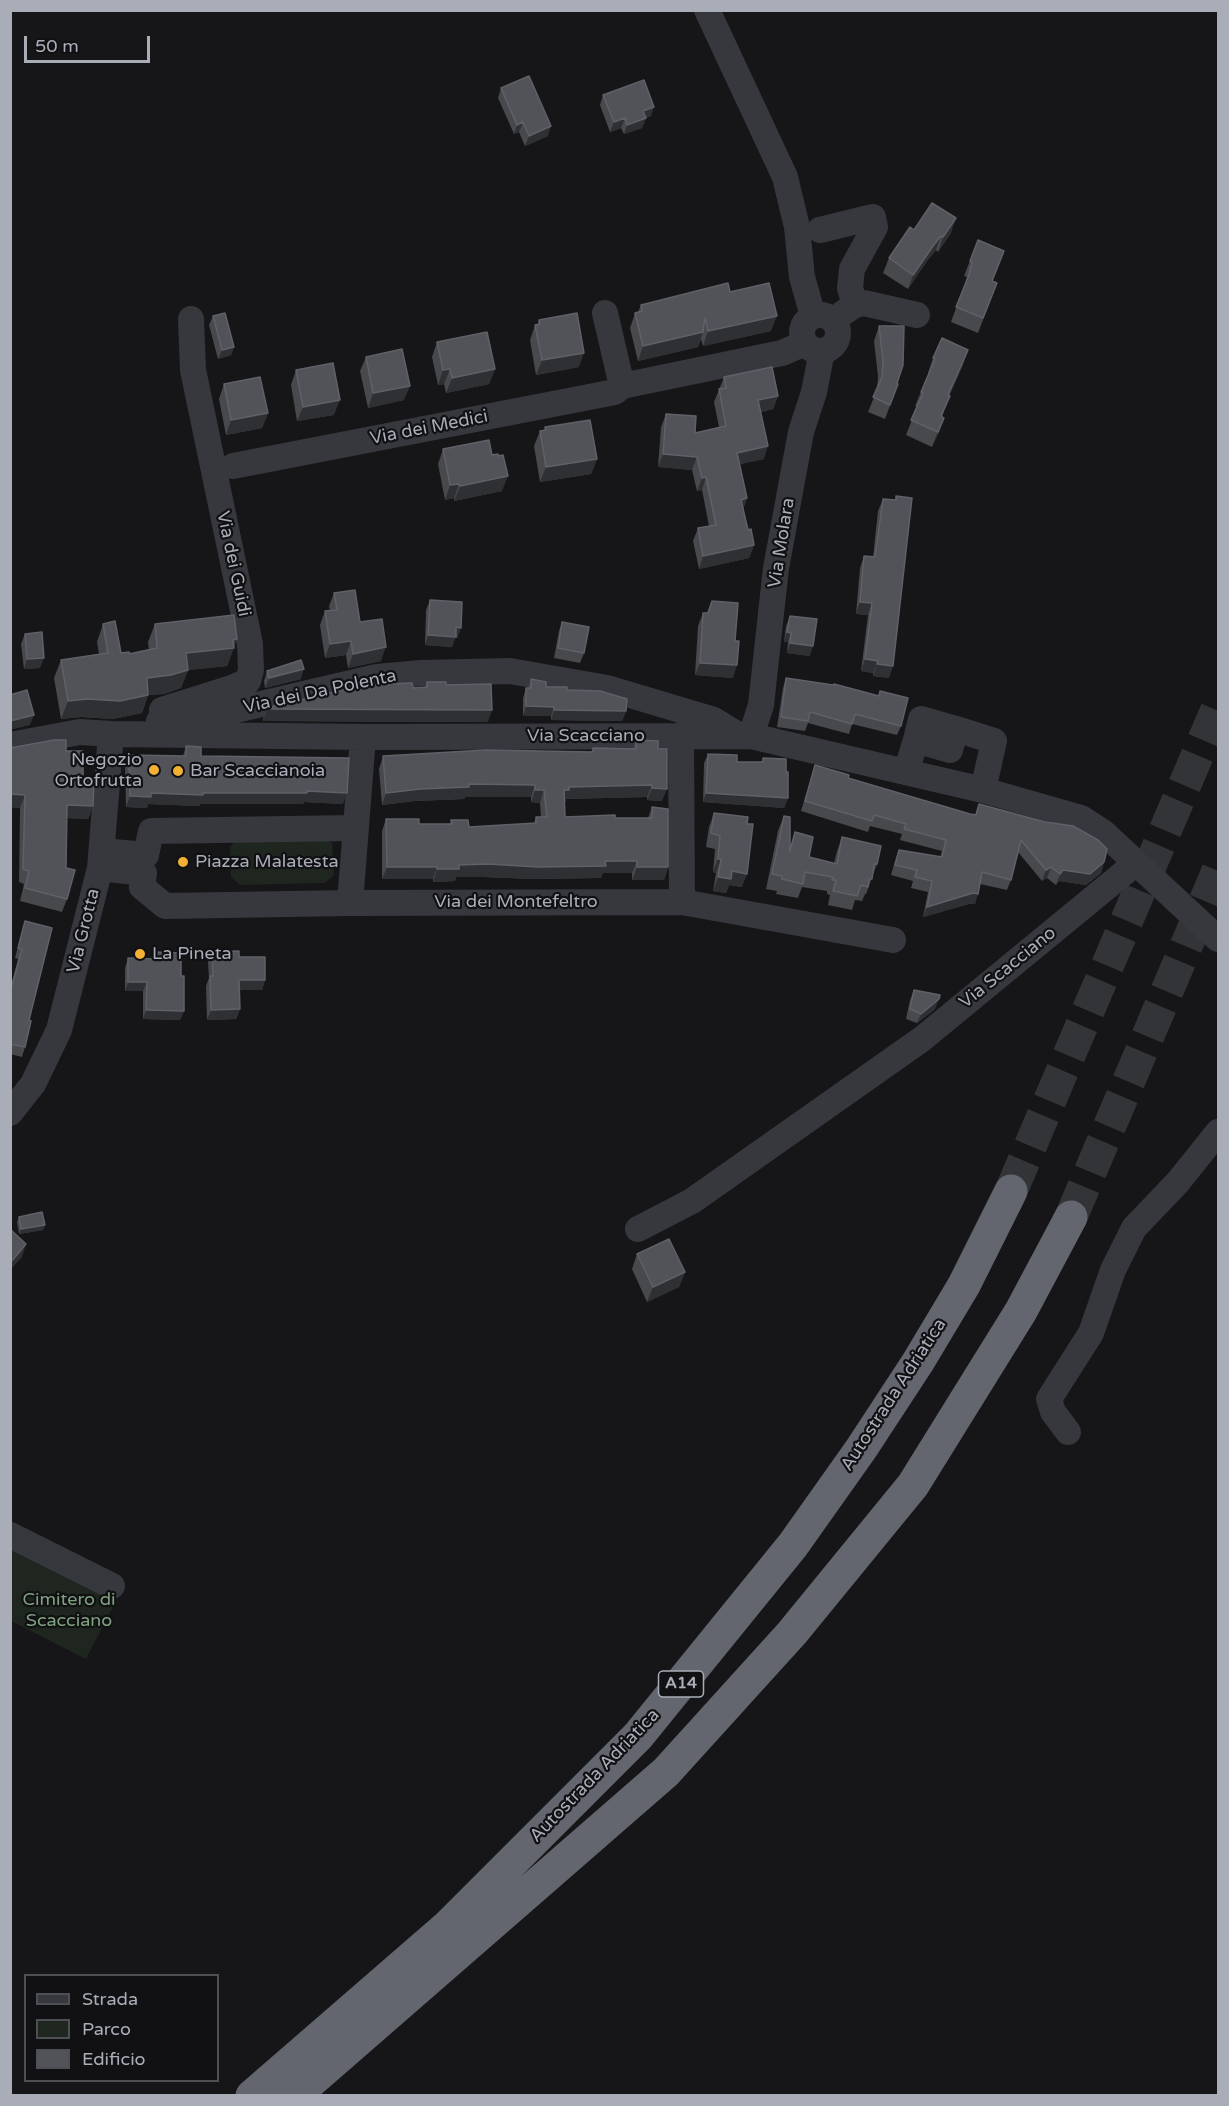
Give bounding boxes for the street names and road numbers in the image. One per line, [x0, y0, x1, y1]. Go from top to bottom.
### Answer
street label: Via dei Medici [368, 406, 490, 450]
street label: Via Molara [764, 496, 800, 590]
street label: Via dei Guidi [211, 509, 255, 619]
street label: Via dei Da Polenta [242, 665, 398, 719]
street label: Via Scacciano [527, 725, 645, 747]
street label: Via Grotta [63, 886, 105, 976]
street label: Via dei Montefeltro [434, 891, 598, 913]
street label: Via Scacciano [955, 922, 1061, 1014]
street label: Autostrada Adriatica [837, 1315, 951, 1475]
road number: A14 [658, 1671, 704, 1697]
street label: Autostrada Adriatica [526, 1705, 664, 1847]

